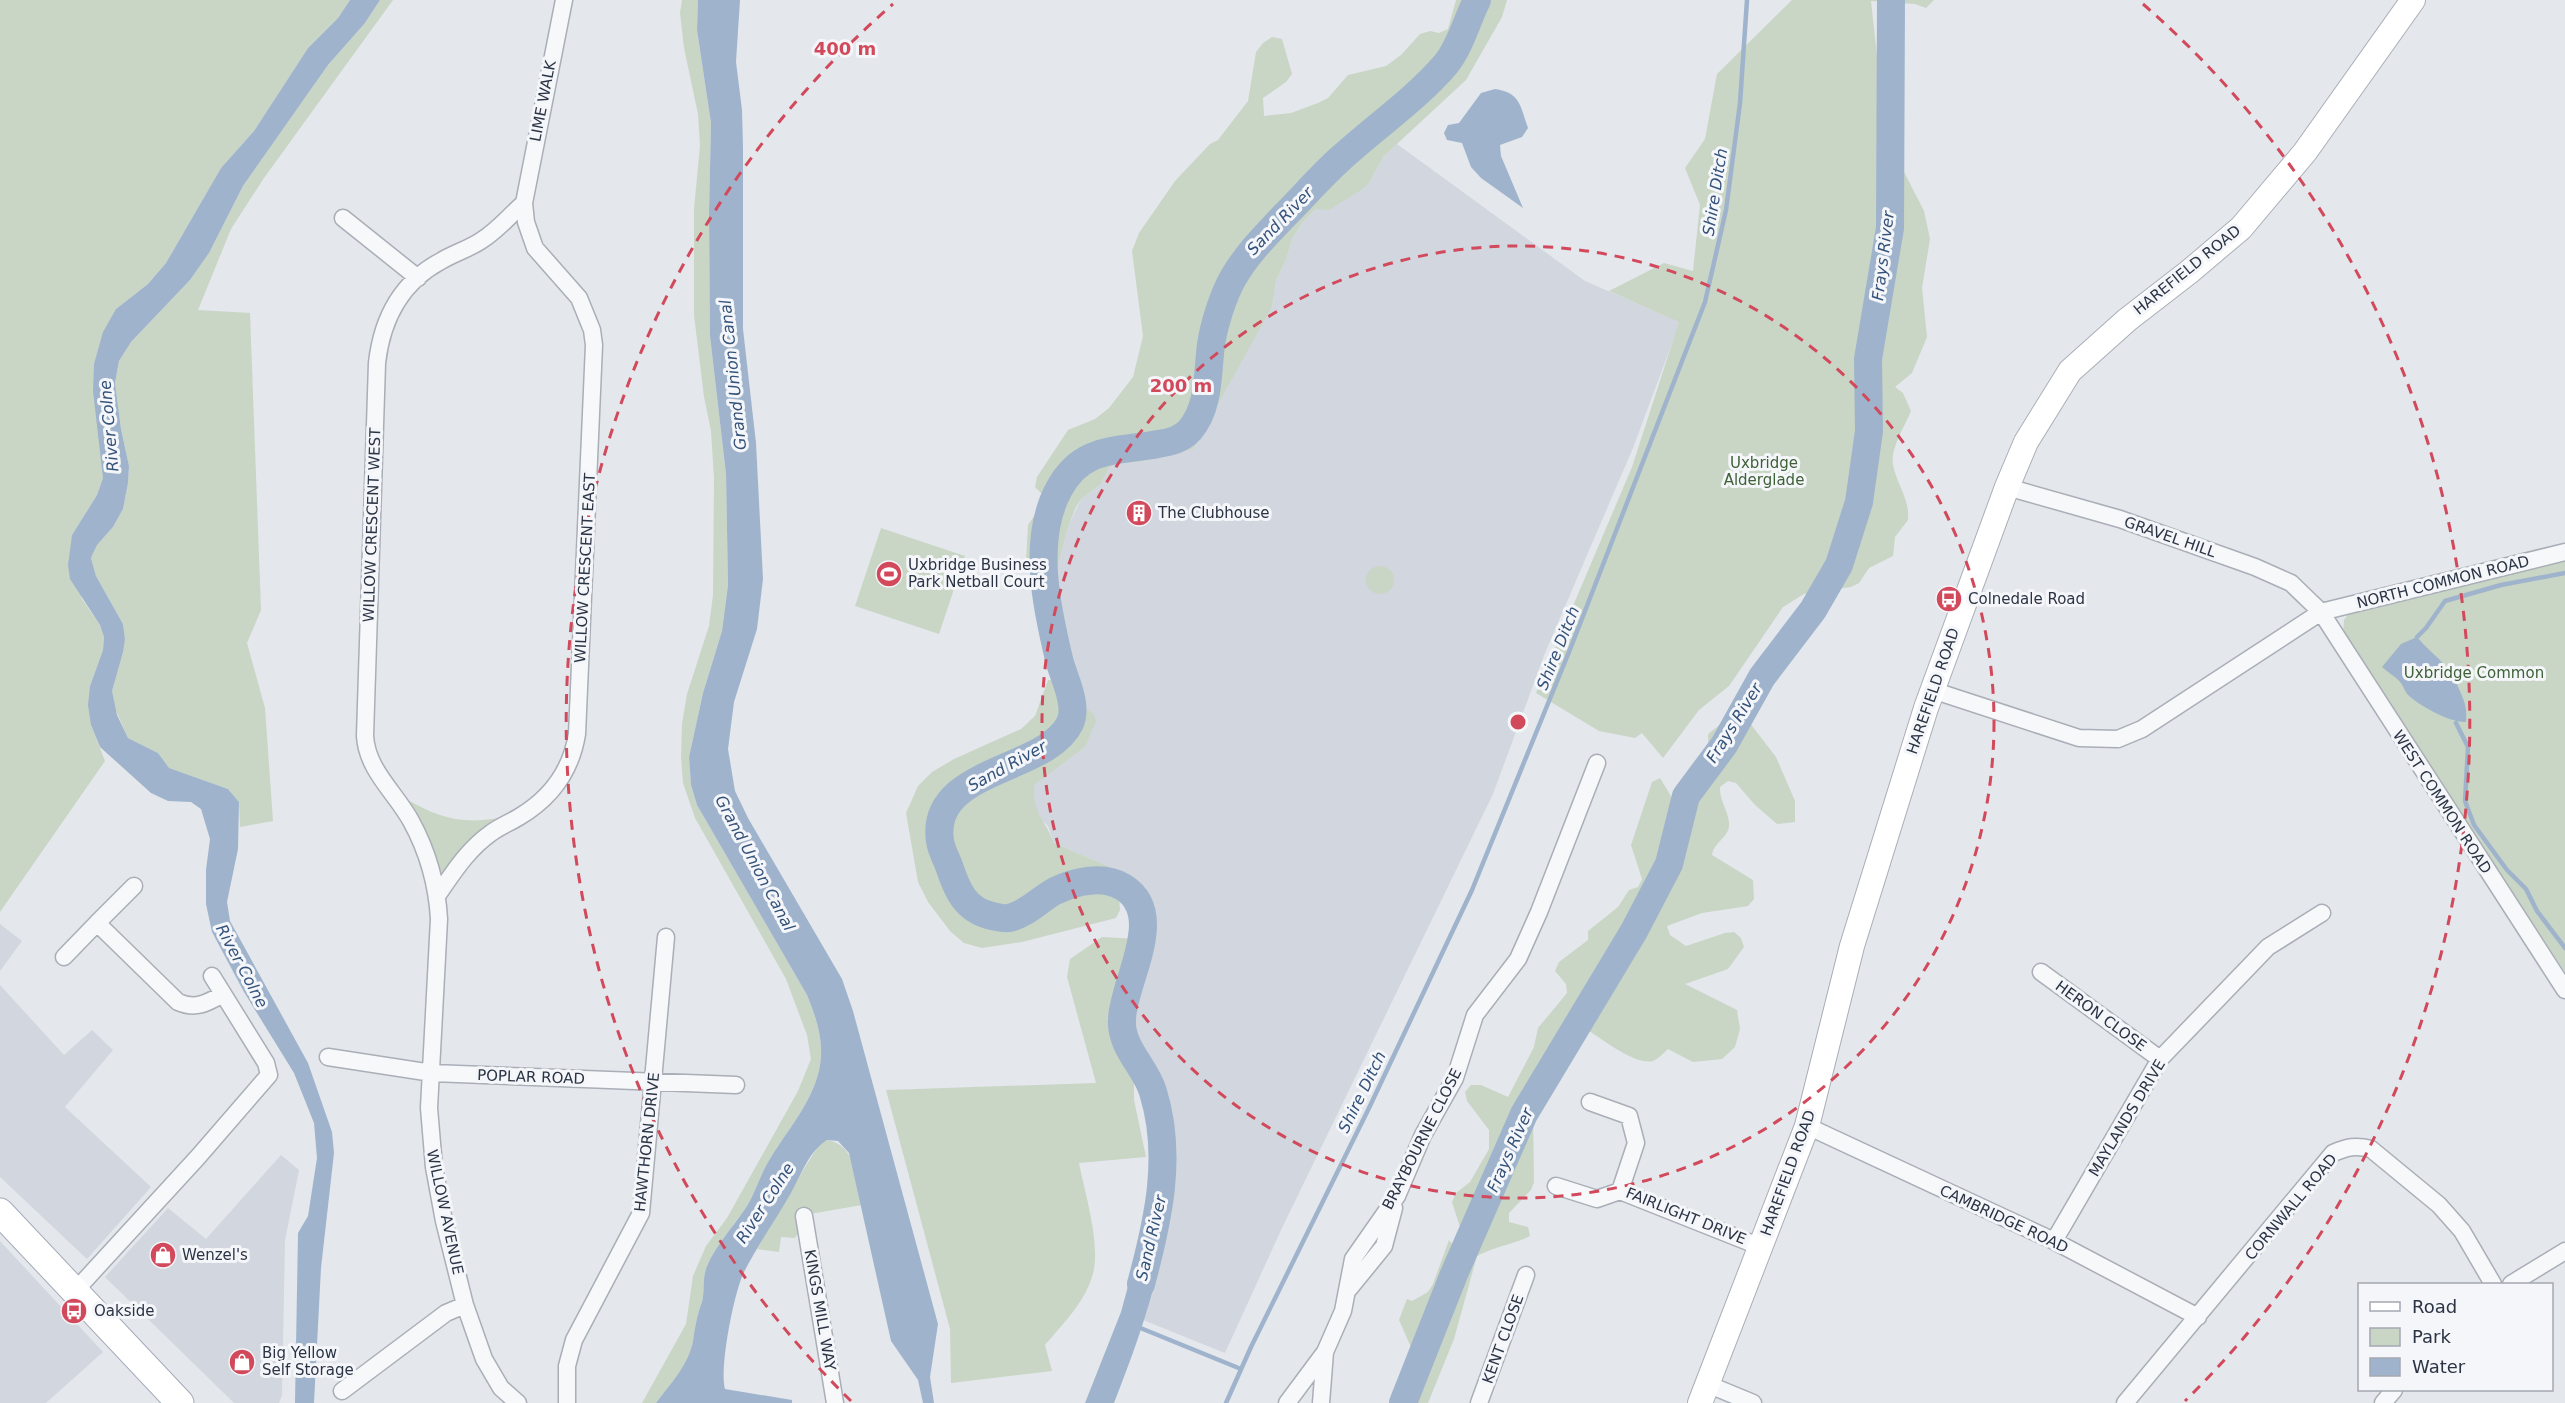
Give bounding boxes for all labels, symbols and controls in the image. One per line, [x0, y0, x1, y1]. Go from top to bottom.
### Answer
text: 400 m [814, 38, 876, 59]
street label: LIME WALK [526, 58, 560, 143]
water label: Shire Ditch [1699, 147, 1731, 237]
water label: Sand River [1243, 182, 1318, 259]
water label: Frays River [1868, 209, 1898, 302]
street label: HAREFIELD ROAD [2130, 221, 2244, 319]
water label: Grand Union Canal [716, 298, 750, 451]
text: 200 m [1150, 375, 1212, 396]
water label: River Colne [96, 379, 122, 473]
street label: WILLOW CRESCENT WEST [360, 426, 384, 623]
park label: Uxbridge Alderglade [1724, 454, 1804, 489]
street label: WILLOW CRESCENT EAST [571, 472, 599, 663]
building icon: The Clubhouse [1124, 498, 1154, 528]
place label: The Clubhouse [1157, 504, 1270, 522]
street label: GRAVEL HILL [2122, 513, 2219, 561]
street label: NORTH COMMON ROAD [2355, 552, 2531, 612]
place label: Uxbridge Business Park Netball Court [908, 556, 1047, 591]
sports icon: Uxbridge Business Park Netball Court [874, 559, 904, 589]
bus stop icon: Colnedale Road [1934, 584, 1964, 614]
place label: Colnedale Road [1968, 590, 2085, 608]
water label: Shire Ditch [1533, 604, 1583, 692]
street label: HAREFIELD ROAD [1903, 625, 1963, 757]
park label: Uxbridge Common [2404, 664, 2544, 682]
water label: Frays River [1702, 679, 1767, 766]
centre of rings [1508, 712, 1528, 732]
street label: WEST COMMON ROAD [2389, 727, 2495, 877]
water label: Sand River [964, 736, 1051, 795]
water label: Grand Union Canal [711, 792, 799, 935]
water label: River Colne [212, 921, 272, 1011]
street label: HERON CLOSE [2052, 977, 2150, 1055]
water label: Shire Ditch [1334, 1048, 1390, 1136]
street label: MAYLANDS DRIVE [2085, 1056, 2169, 1180]
street label: BRAYBOURNE CLOSE [1379, 1065, 1465, 1213]
street label: POPLAR ROAD [477, 1066, 585, 1088]
street label: HAWTHORN DRIVE [631, 1071, 663, 1213]
water label: Frays River [1483, 1104, 1538, 1195]
street label: HAREFIELD ROAD [1757, 1108, 1819, 1238]
street label: WILLOW AVENUE [423, 1148, 467, 1276]
street label: CORNWALL ROAD [2241, 1150, 2341, 1264]
water label: River Colne [732, 1159, 798, 1247]
street label: CAMBRIDGE ROAD [1937, 1181, 2071, 1257]
street label: FAIRLIGHT DRIVE [1623, 1184, 1749, 1248]
water label: Sand River [1132, 1192, 1170, 1282]
shop icon: Wenzel's [148, 1240, 178, 1270]
place label: Wenzel's [182, 1246, 248, 1264]
street label: KINGS MILL WAY [800, 1248, 840, 1373]
legend [2358, 1283, 2553, 1391]
street label: KENT CLOSE [1479, 1292, 1527, 1386]
bus stop icon: Oakside [59, 1296, 89, 1326]
text: Road [2412, 1296, 2457, 1317]
place label: Oakside [94, 1302, 154, 1320]
text: Park [2412, 1326, 2451, 1347]
place label: Big Yellow Self Storage [262, 1344, 354, 1379]
shop icon: Big Yellow Self Storage [227, 1347, 257, 1377]
text: Water [2412, 1356, 2466, 1377]

